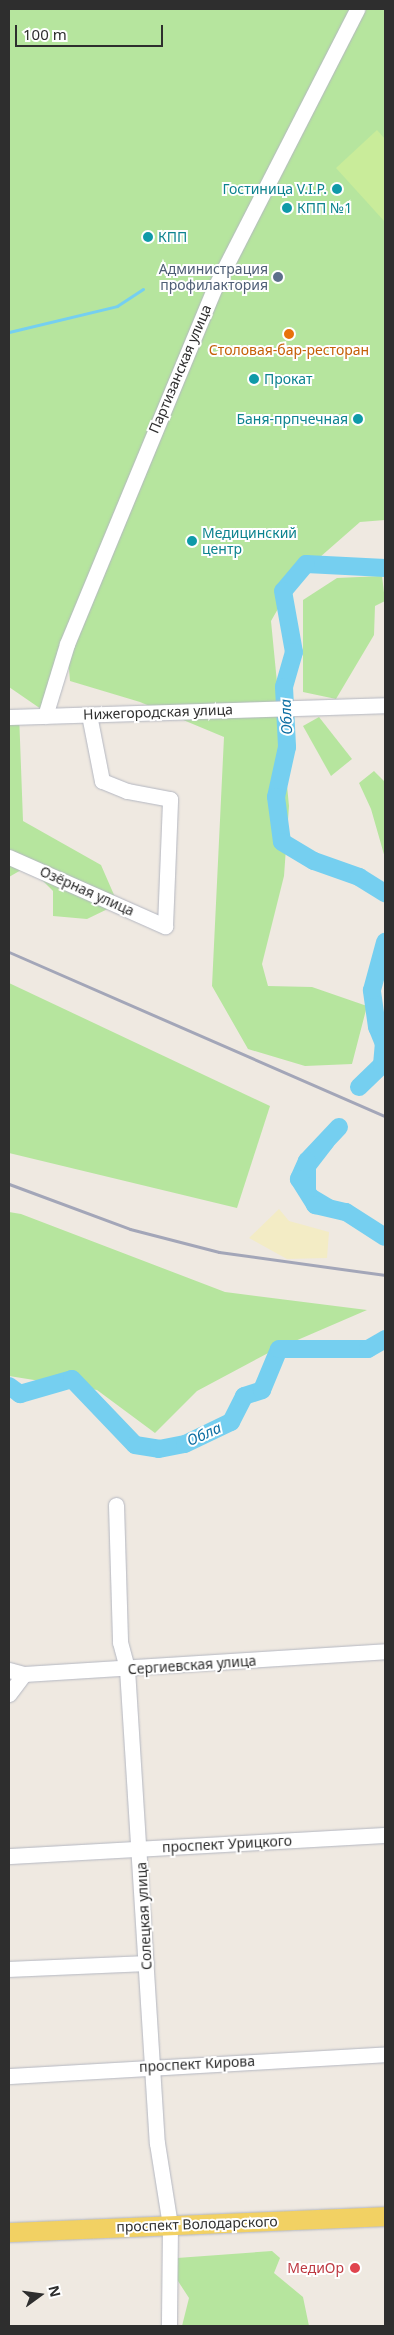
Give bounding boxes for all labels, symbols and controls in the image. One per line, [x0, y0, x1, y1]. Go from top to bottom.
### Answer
scale bar [18, 15, 165, 47]
text: 100 m [23, 24, 67, 44]
place label: Гостиница V.I.P. [222, 181, 327, 197]
marker: Гостиница V.I.P. [331, 183, 343, 195]
place label: КПП №1 [297, 200, 352, 216]
marker: КПП №1 [281, 202, 293, 214]
place label: КПП [158, 229, 187, 245]
marker: КПП [142, 231, 154, 243]
place label: Администрация профилактория [159, 261, 268, 294]
marker: Администрация профилактория [272, 271, 284, 283]
street label: Партизанская улица [145, 302, 215, 436]
marker: Столовая-бар-ресторан [283, 328, 295, 340]
place label: Столовая-бар-ресторан [209, 342, 369, 358]
place label: Прокат [264, 371, 312, 387]
marker: Прокат [248, 373, 260, 385]
place label: Баня-прпчечная [236, 411, 348, 427]
marker: Баня-прпчечная [352, 413, 364, 425]
place label: Медицинский центр [202, 525, 297, 558]
marker: Медицинский центр [186, 535, 198, 547]
water label: Обла [276, 699, 296, 735]
street label: Нижегородская улица [83, 701, 233, 723]
street label: Озёрная улица [37, 863, 137, 919]
water label: Обла [184, 1419, 224, 1449]
street label: Сергиевская улица [127, 1652, 257, 1678]
street label: проспект Урицкого [162, 1832, 292, 1856]
street label: Солецкая улица [133, 1862, 155, 1970]
street label: проспект Кирова [139, 2053, 255, 2075]
street label: проспект Володарского [116, 2213, 278, 2235]
place label: МедиОр [287, 2260, 344, 2276]
marker: МедиОр [348, 2261, 362, 2275]
north arrow [15, 2270, 65, 2320]
text: N [44, 2283, 66, 2299]

